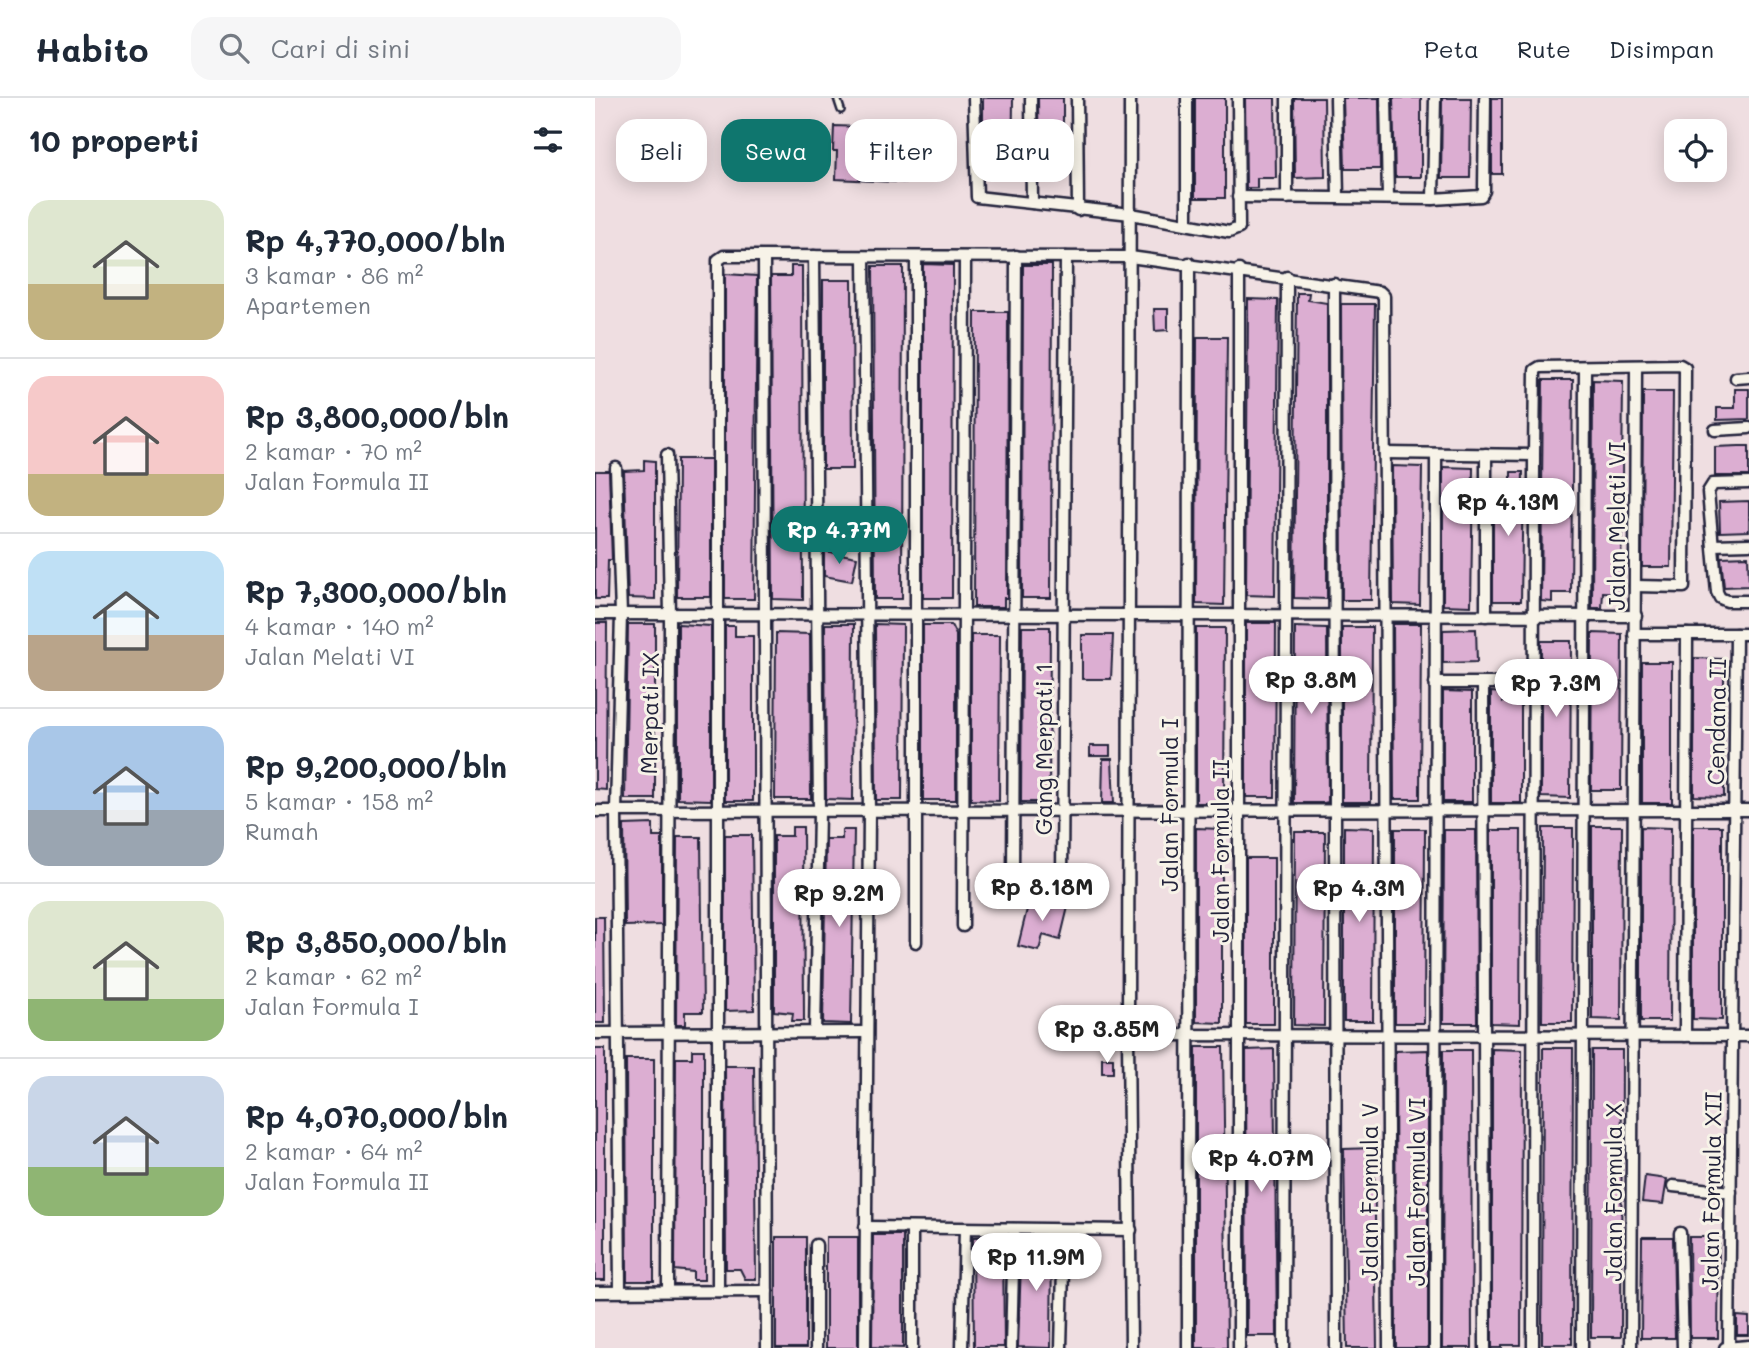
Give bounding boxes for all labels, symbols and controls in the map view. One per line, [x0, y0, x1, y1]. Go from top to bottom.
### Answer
search box [191, 17, 681, 80]
text: Habito [35, 27, 149, 70]
icon: search [215, 29, 253, 67]
text: Cari di sini [271, 31, 410, 65]
text: Peta [1424, 33, 1479, 64]
text: Rute [1517, 33, 1571, 64]
text: Disimpan [1609, 33, 1714, 64]
chip: Beli [616, 119, 707, 182]
chip: Sewa [721, 119, 831, 182]
chip: Filter [845, 119, 957, 182]
chip: Baru [971, 119, 1074, 182]
map controls [1664, 119, 1727, 182]
button: locate [1664, 119, 1727, 182]
text: 10 properti [28, 120, 200, 160]
icon: filters [529, 121, 567, 159]
text: Rp 4,770,000/bln [245, 220, 505, 260]
icon: home [84, 228, 168, 312]
text: 3 kamar · 86 m² [245, 260, 424, 290]
text: Apartemen [245, 290, 371, 320]
text: Rp 3,800,000/bln [245, 396, 509, 436]
icon: home [84, 404, 168, 488]
text: 2 kamar · 70 m² [245, 436, 422, 466]
street label: Jalan Melati VI [1601, 441, 1631, 611]
text: Jalan Formula II [245, 466, 429, 496]
pin: Rp 4.13M [1436, 478, 1580, 538]
text: Rp 4.13M [1457, 486, 1559, 516]
pin: Rp 4.77M [767, 506, 911, 566]
text: Rp 4.77M [787, 514, 891, 544]
text: Rp 7,300,000/bln [245, 571, 507, 611]
icon: home [84, 579, 168, 663]
text: 4 kamar · 140 m² [245, 611, 434, 641]
text: Jalan Melati VI [245, 641, 414, 671]
street label: Merpati IX [633, 651, 665, 775]
pin: Rp 3.8M [1246, 656, 1376, 716]
street label: Cendana II [1700, 658, 1732, 786]
pin: Rp 7.3M [1491, 660, 1621, 719]
street label: Gang Merpati 1 [1028, 663, 1058, 835]
text: Rp 3.8M [1265, 664, 1357, 694]
text: Rp 7.3M [1511, 667, 1602, 697]
street label: Jalan Formula I [1154, 718, 1184, 892]
text: Rp 9,200,000/bln [245, 746, 507, 786]
icon: home [84, 754, 168, 838]
street label: Jalan Formula II [1205, 759, 1235, 943]
text: 5 kamar · 158 m² [245, 786, 433, 816]
text: Rumah [245, 816, 318, 846]
pin: Rp 8.18M [970, 864, 1114, 923]
pin: Rp 4.3M [1294, 864, 1424, 924]
pin: Rp 9.2M [774, 870, 904, 929]
text: Rp 8.18M [990, 871, 1094, 901]
text: Rp 4.3M [1313, 872, 1405, 902]
text: Rp 9.2M [793, 877, 885, 907]
text: Rp 3,850,000/bln [245, 921, 507, 961]
icon: home [84, 929, 168, 1013]
text: 2 kamar · 62 m² [245, 961, 422, 991]
text: Jalan Formula I [245, 991, 419, 1021]
pin: Rp 3.85M [1035, 1006, 1179, 1065]
text: Rp 3.85M [1054, 1013, 1160, 1043]
street label: Jalan Formula XII [1694, 1091, 1728, 1291]
text: Rp 4,070,000/bln [245, 1096, 508, 1136]
street label: Jalan Formula VI [1401, 1098, 1431, 1286]
street label: Jalan Formula V [1354, 1103, 1384, 1281]
street label: Jalan Formula X [1598, 1103, 1628, 1281]
icon: home [84, 1104, 168, 1188]
pin: Rp 4.07M [1189, 1134, 1333, 1194]
text: 2 kamar · 64 m² [245, 1136, 422, 1166]
text: Rp 4.07M [1208, 1142, 1314, 1172]
text: Jalan Formula II [245, 1166, 429, 1196]
pin: Rp 11.9M [964, 1234, 1108, 1293]
text: Rp 11.9M [987, 1241, 1085, 1271]

